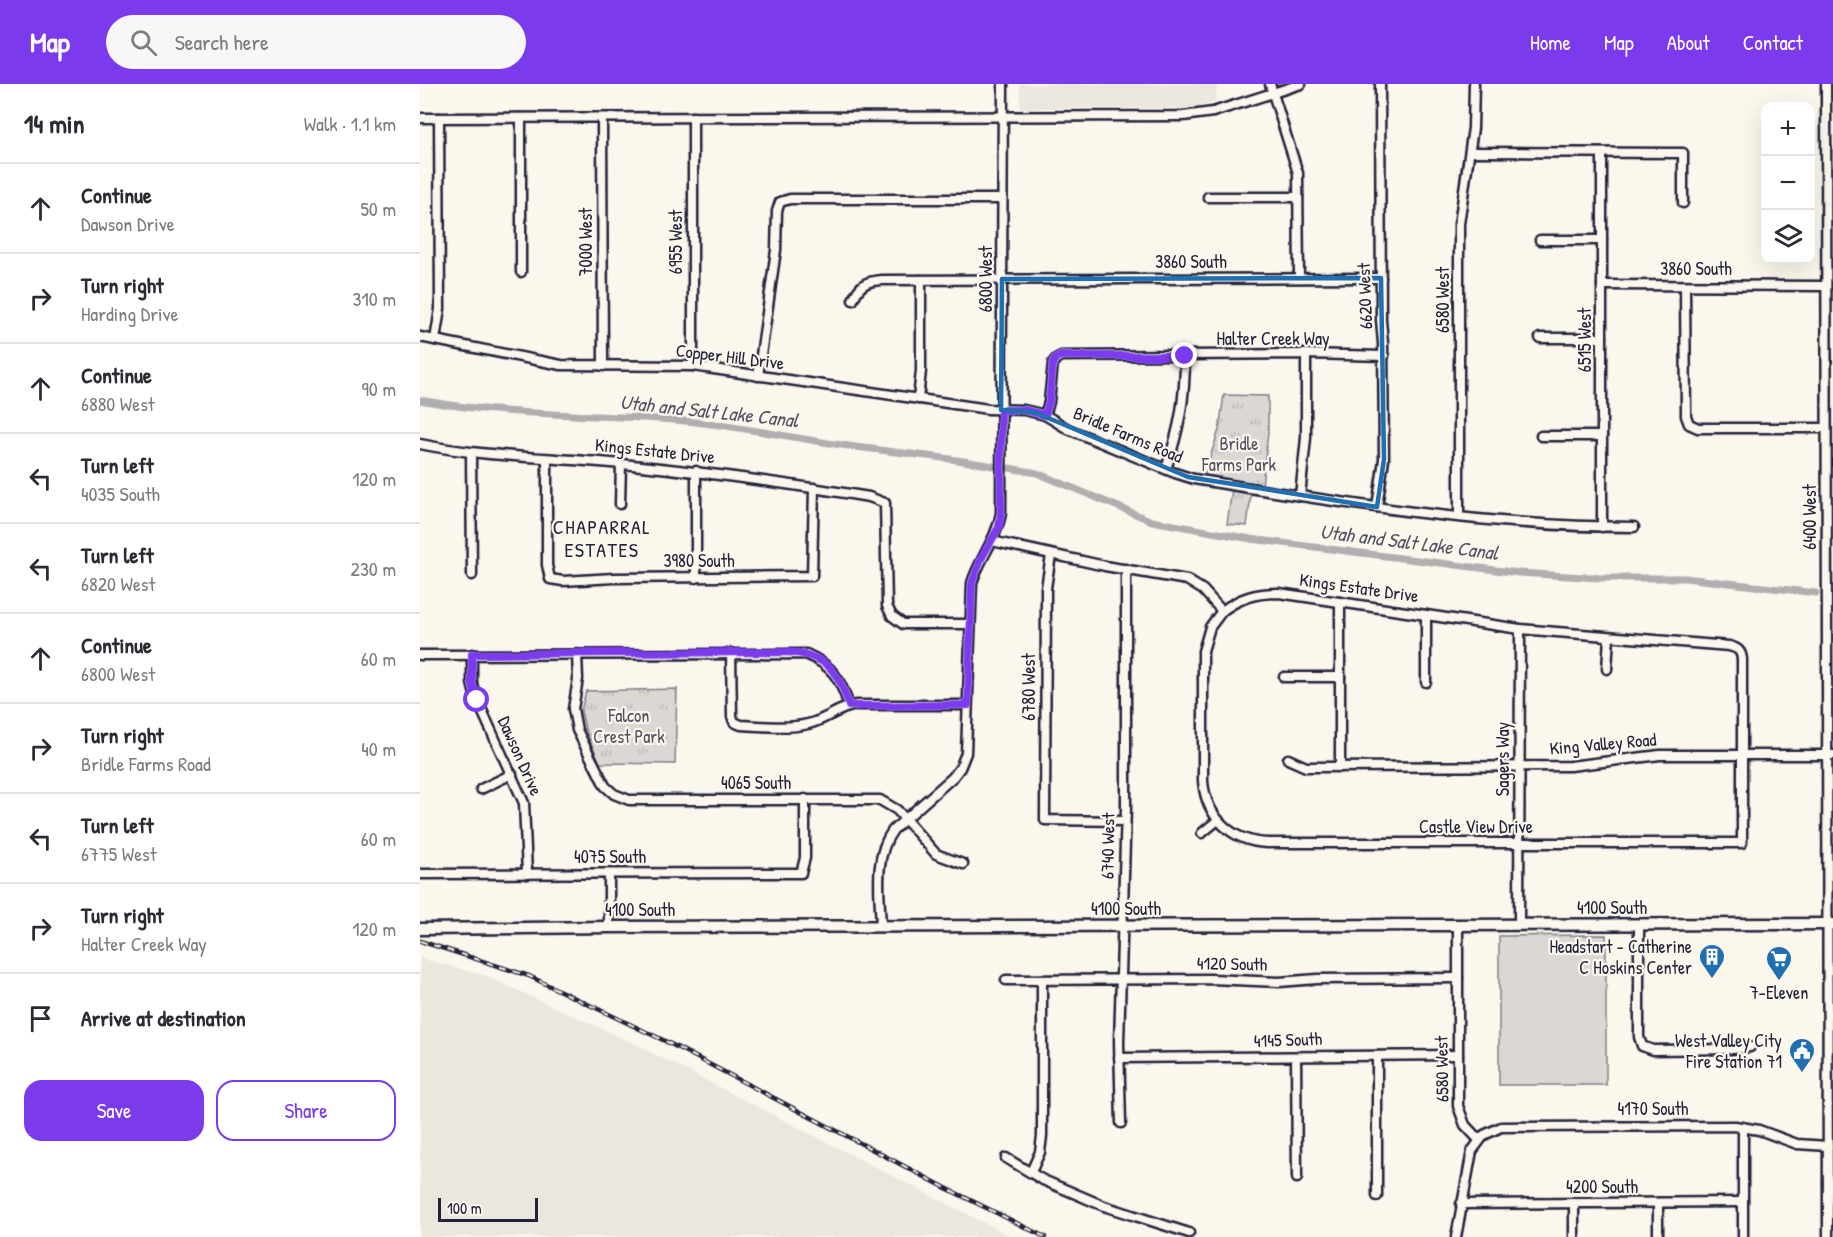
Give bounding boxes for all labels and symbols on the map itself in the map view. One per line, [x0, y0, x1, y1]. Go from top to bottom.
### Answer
street label: 7000 West [573, 207, 598, 276]
street label: 6955 West [663, 209, 688, 274]
street label: 6800 West [973, 245, 998, 312]
street label: 3860 South [1155, 249, 1227, 274]
street label: 3860 South [1660, 256, 1732, 281]
street label: 6620 West [1351, 262, 1378, 330]
street label: 6580 West [1430, 266, 1455, 333]
street label: 6515 West [1572, 307, 1597, 372]
street label: Halter Creek Way [1216, 326, 1330, 351]
street label: Copper Hill Drive [674, 337, 786, 376]
route end [1171, 342, 1197, 368]
water label: Utah and Salt Lake Canal [619, 388, 801, 433]
street label: Bridle Farms Road [1070, 400, 1187, 469]
park label: Bridle Farms Park [1201, 431, 1277, 477]
street label: Kings Estate Drive [594, 432, 716, 469]
street label: 6400 West [1797, 483, 1822, 550]
district label: CHAPARRAL ESTATES [553, 513, 651, 563]
water label: Utah and Salt Lake Canal [1319, 517, 1501, 566]
street label: 3980 South [663, 548, 735, 573]
street label: Kings Estate Drive [1298, 567, 1420, 608]
street label: 6780 West [1016, 652, 1041, 721]
route start [463, 686, 489, 712]
park label: Falcon Crest Park [593, 703, 665, 749]
street label: Dawson Drive [492, 712, 549, 799]
street label: Sagers Way [1490, 721, 1515, 796]
street label: King Valley Road [1549, 726, 1657, 761]
street label: 4065 South [721, 770, 792, 795]
street label: 6740 West [1094, 812, 1121, 879]
street label: Castle View Drive [1419, 814, 1533, 839]
street label: 4075 South [574, 844, 646, 869]
street label: 4100 South [1577, 895, 1647, 920]
street label: 4100 South [1091, 896, 1161, 921]
street label: 4100 South [605, 897, 675, 922]
place label: Headstart - Catherine C Hoskins Center [1549, 934, 1692, 980]
building icon: Headstart - Catherine C Hoskins Center [1697, 942, 1727, 980]
supermarket icon: 7-Eleven [1764, 944, 1794, 982]
street label: 4120 South [1197, 950, 1268, 977]
place label: 7-Eleven [1750, 980, 1808, 1005]
street label: 4145 South [1253, 1026, 1323, 1053]
place label: West Valley City Fire Station 71 [1675, 1028, 1782, 1074]
street label: 6580 West [1428, 1035, 1455, 1102]
public building icon: West Valley City Fire Station 71 [1787, 1036, 1817, 1074]
street label: 4170 South [1618, 1096, 1689, 1121]
street label: 4200 South [1566, 1174, 1638, 1199]
scale bar [438, 1195, 538, 1222]

